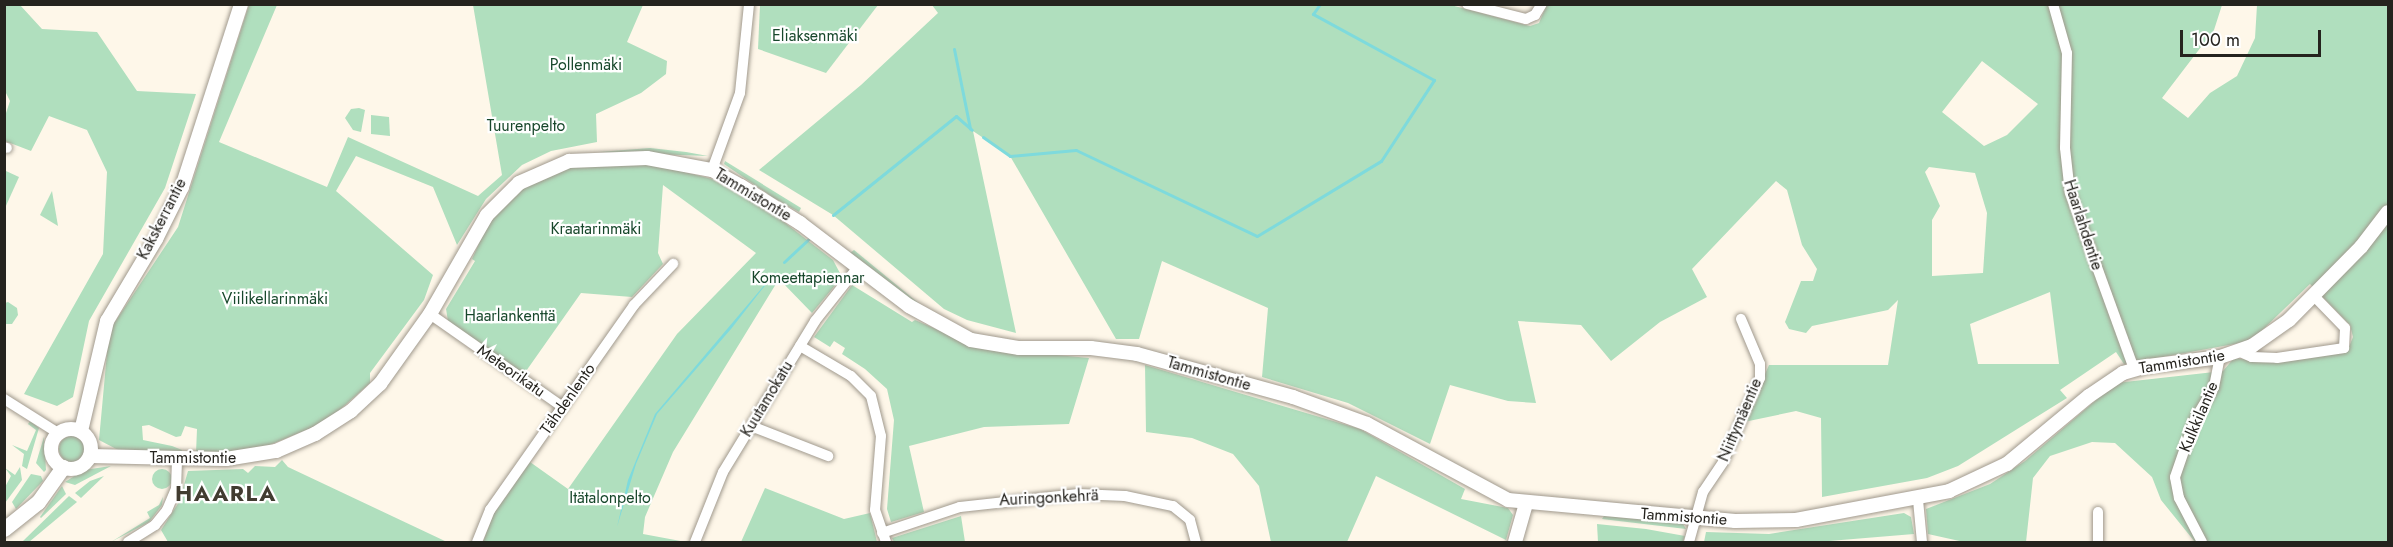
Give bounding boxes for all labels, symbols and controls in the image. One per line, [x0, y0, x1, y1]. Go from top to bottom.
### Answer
scale bar [2183, 18, 2324, 56]
park label: Eliaksenmäki [772, 26, 858, 46]
text: 100 m [2191, 27, 2240, 53]
park label: Pollenmäki [550, 55, 622, 75]
park label: Tuurenpelto [487, 116, 565, 136]
street label: Tammistontie [711, 165, 795, 225]
street label: Kakskerrantie [133, 175, 191, 263]
street label: Haarlahdentie [2059, 177, 2107, 273]
park label: Kraatarinmäki [551, 219, 641, 239]
park label: Komeettapiennar [751, 268, 865, 288]
park label: Viilikellarinmäki [222, 289, 328, 309]
park label: Haarlankenttä [465, 306, 555, 326]
street label: Meteorikatu [473, 341, 549, 401]
street label: Tammistontie [2138, 346, 2226, 378]
street label: Tammistontie [1165, 353, 1253, 395]
street label: Kuutamokatu [737, 358, 797, 440]
street label: Tähdenlento [537, 360, 599, 438]
street label: Niittymäentie [1714, 375, 1766, 465]
street label: Kulkkilantie [2176, 379, 2222, 455]
street label: Tammistontie [150, 448, 236, 468]
district label: HAARLA [175, 481, 277, 507]
street label: Auringonkehrä [999, 486, 1099, 510]
park label: Itätalonpelto [569, 488, 651, 508]
street label: Tammistontie [1640, 504, 1728, 530]

